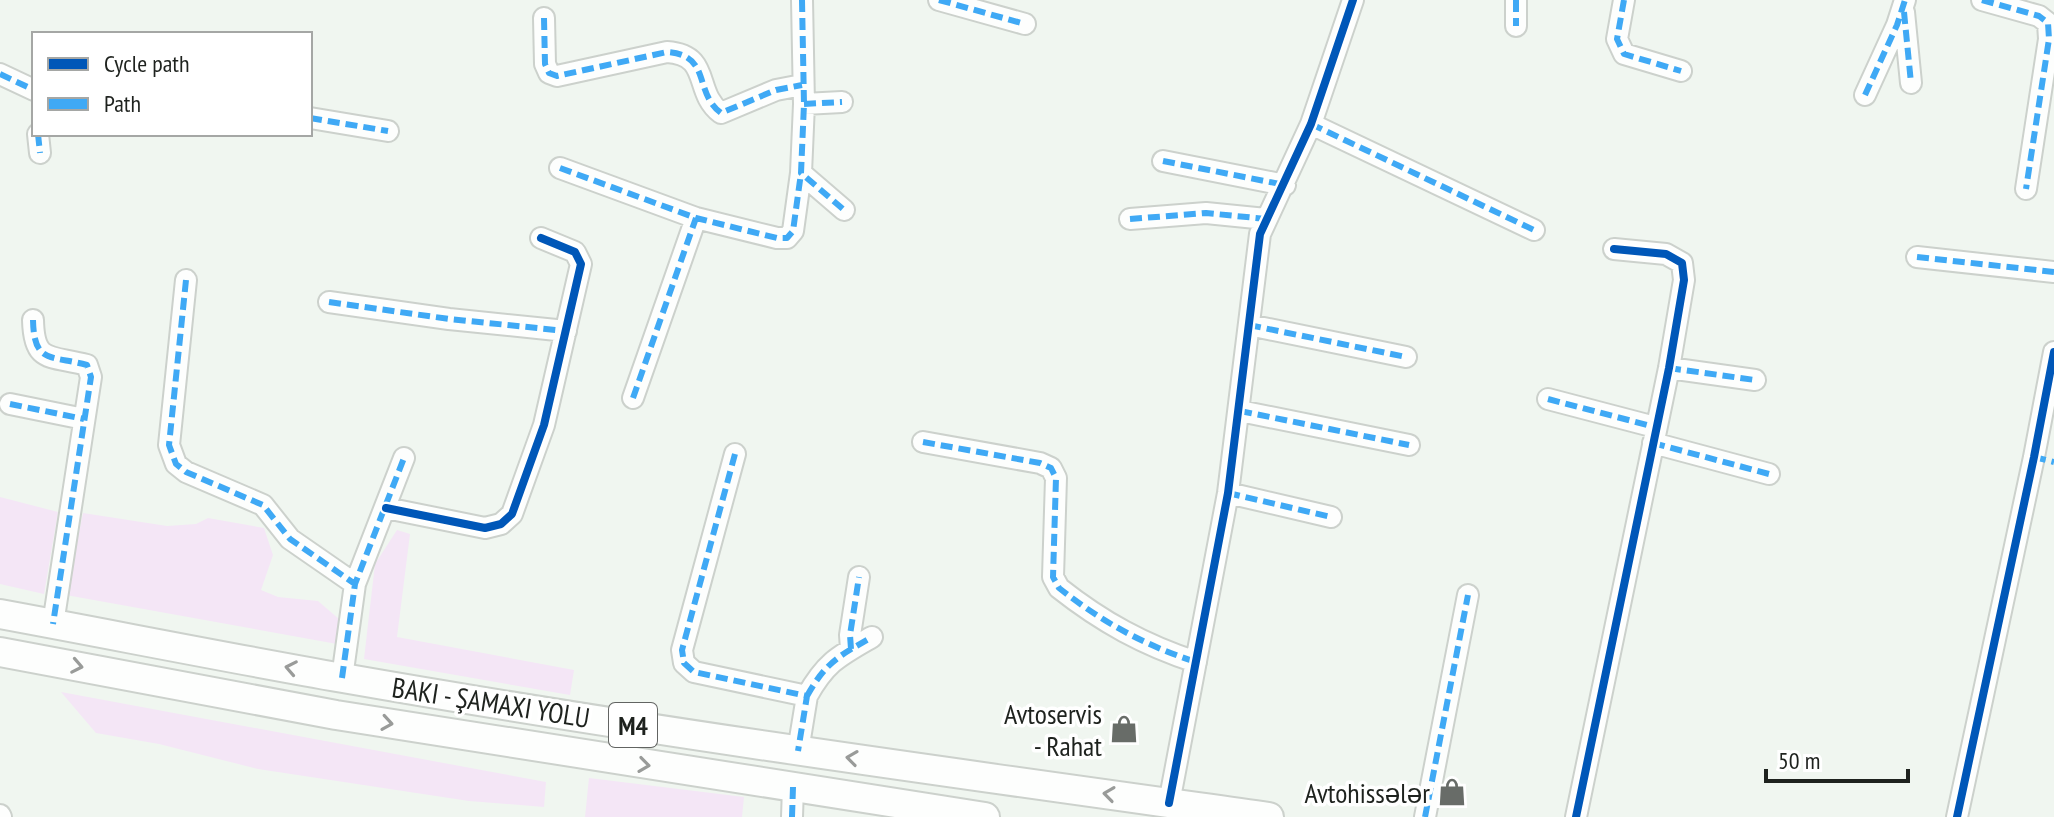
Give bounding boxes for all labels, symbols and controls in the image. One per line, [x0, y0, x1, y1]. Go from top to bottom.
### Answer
legend [32, 32, 312, 136]
text: Cycle path [104, 48, 190, 79]
text: Path [104, 88, 141, 119]
one-way arrow [70, 657, 83, 674]
one-way arrow [284, 661, 298, 678]
street label: BAKI - ŞAMAXI YOLU [390, 668, 592, 736]
place label: Avtoservis - Rahat [1004, 695, 1102, 764]
road number: M4 [609, 703, 657, 747]
one-way arrow [381, 714, 394, 731]
shop icon: Avtoservis - Rahat [1109, 714, 1139, 744]
scale bar [1766, 733, 1908, 783]
text: 50 m [1778, 745, 1820, 776]
one-way arrow [845, 750, 858, 767]
one-way arrow [637, 756, 651, 773]
place label: Avtohissələr [1305, 774, 1430, 811]
shop icon: Avtohissələr [1437, 777, 1467, 807]
one-way arrow [1102, 786, 1116, 803]

